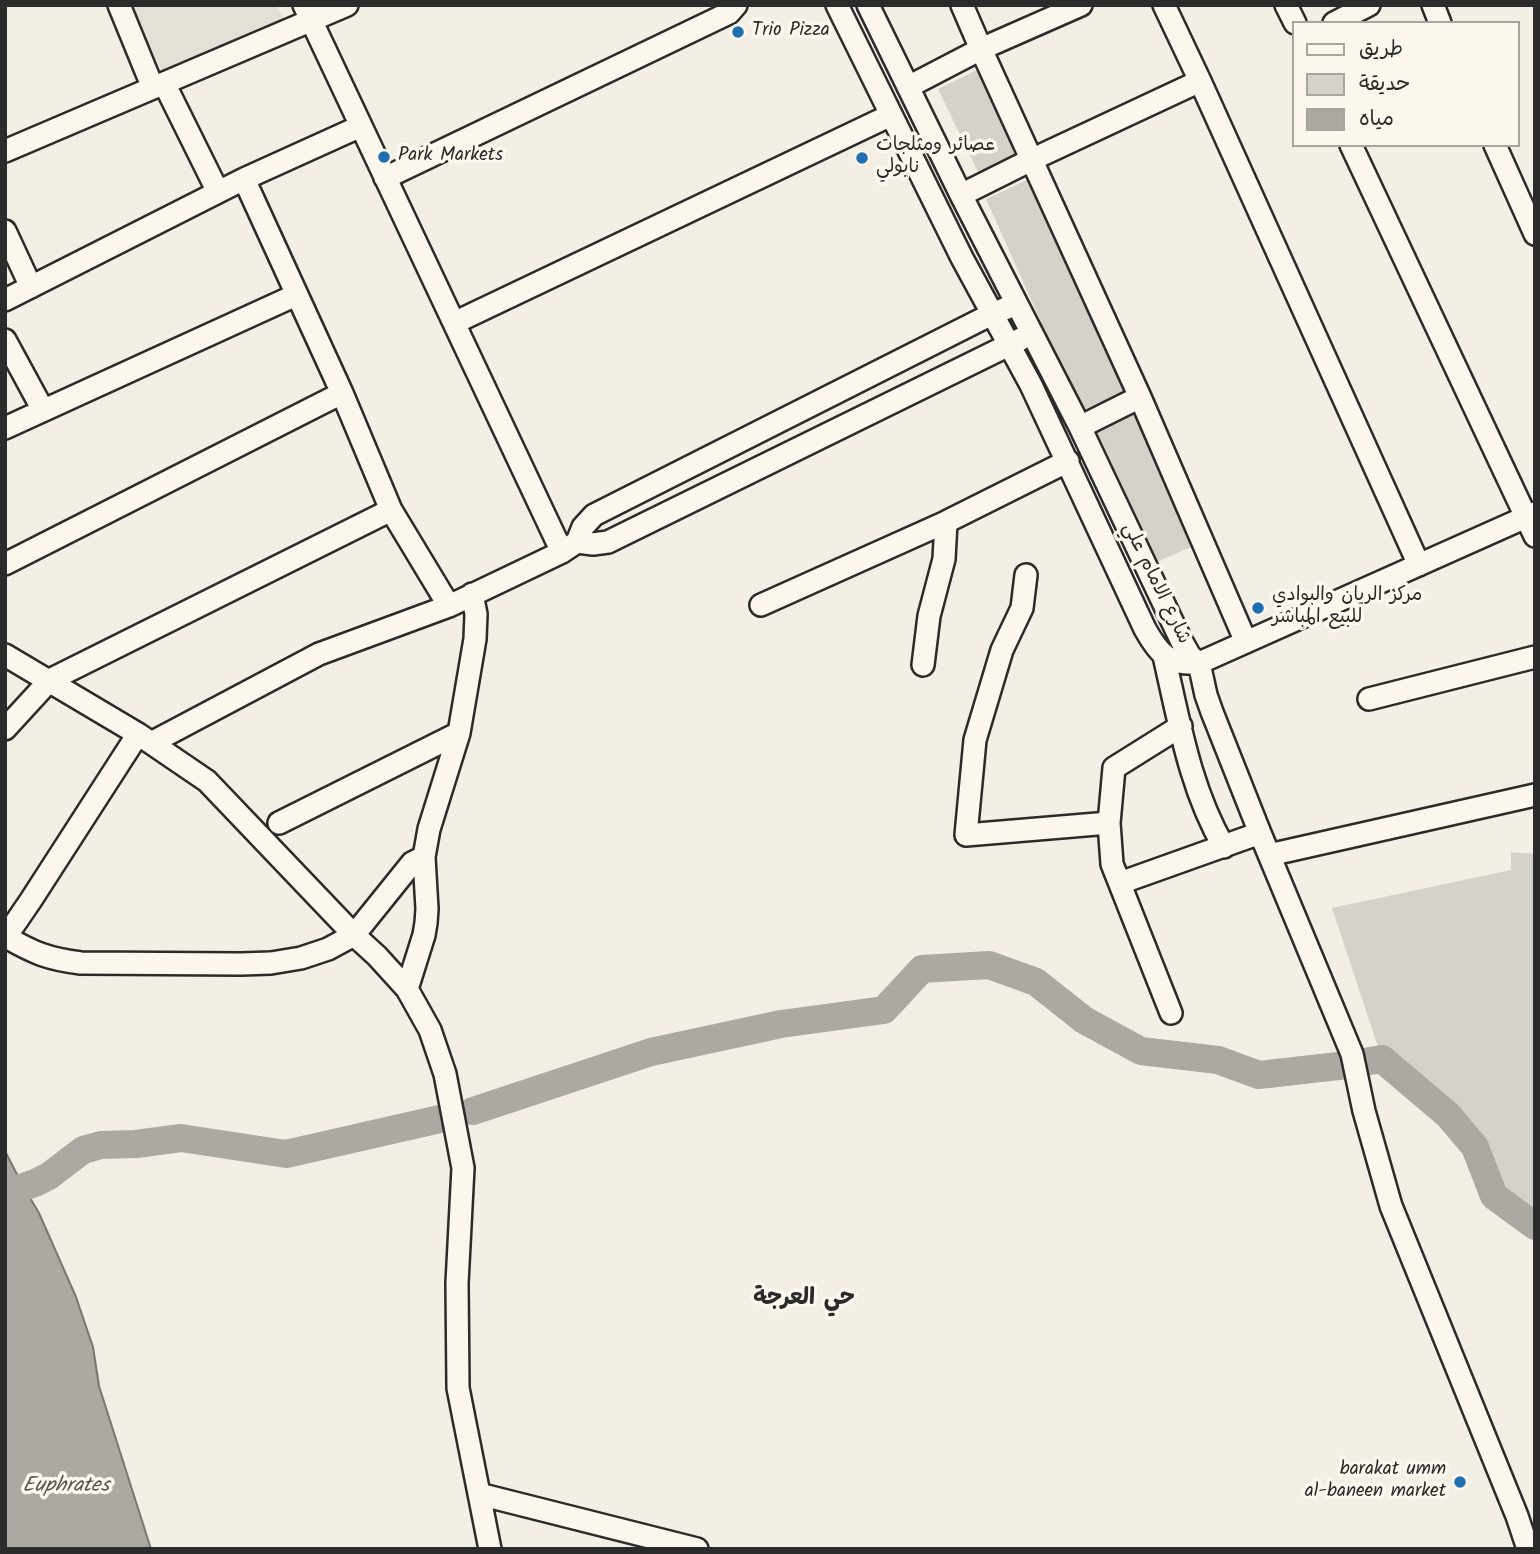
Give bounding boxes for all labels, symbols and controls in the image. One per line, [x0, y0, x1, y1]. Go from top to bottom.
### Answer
place label: Trio Pizza [752, 21, 830, 43]
legend [1292, 21, 1519, 147]
marker: Trio Pizza [730, 24, 746, 40]
text: طريق [1359, 33, 1403, 66]
text: حديقة [1359, 68, 1410, 101]
text: مياه [1359, 103, 1394, 136]
place label: عصائر ومثلجات نابولي [876, 136, 995, 180]
place label: Park Markets [398, 146, 503, 168]
marker: Park Markets [376, 149, 392, 165]
marker: عصائر ومثلجات نابولي [854, 150, 870, 166]
street label: شارع الامام علي [1116, 520, 1194, 648]
place label: مركز الريان والبوادي للبيع المباشر [1272, 586, 1422, 630]
marker: مركز الريان والبوادي للبيع المباشر [1250, 600, 1266, 616]
district label: حي العرجة [753, 1286, 855, 1314]
place label: barakat umm al-baneen market [1305, 1460, 1446, 1504]
water label: Euphrates [22, 1474, 110, 1500]
marker: barakat umm al-baneen market [1452, 1474, 1468, 1490]

